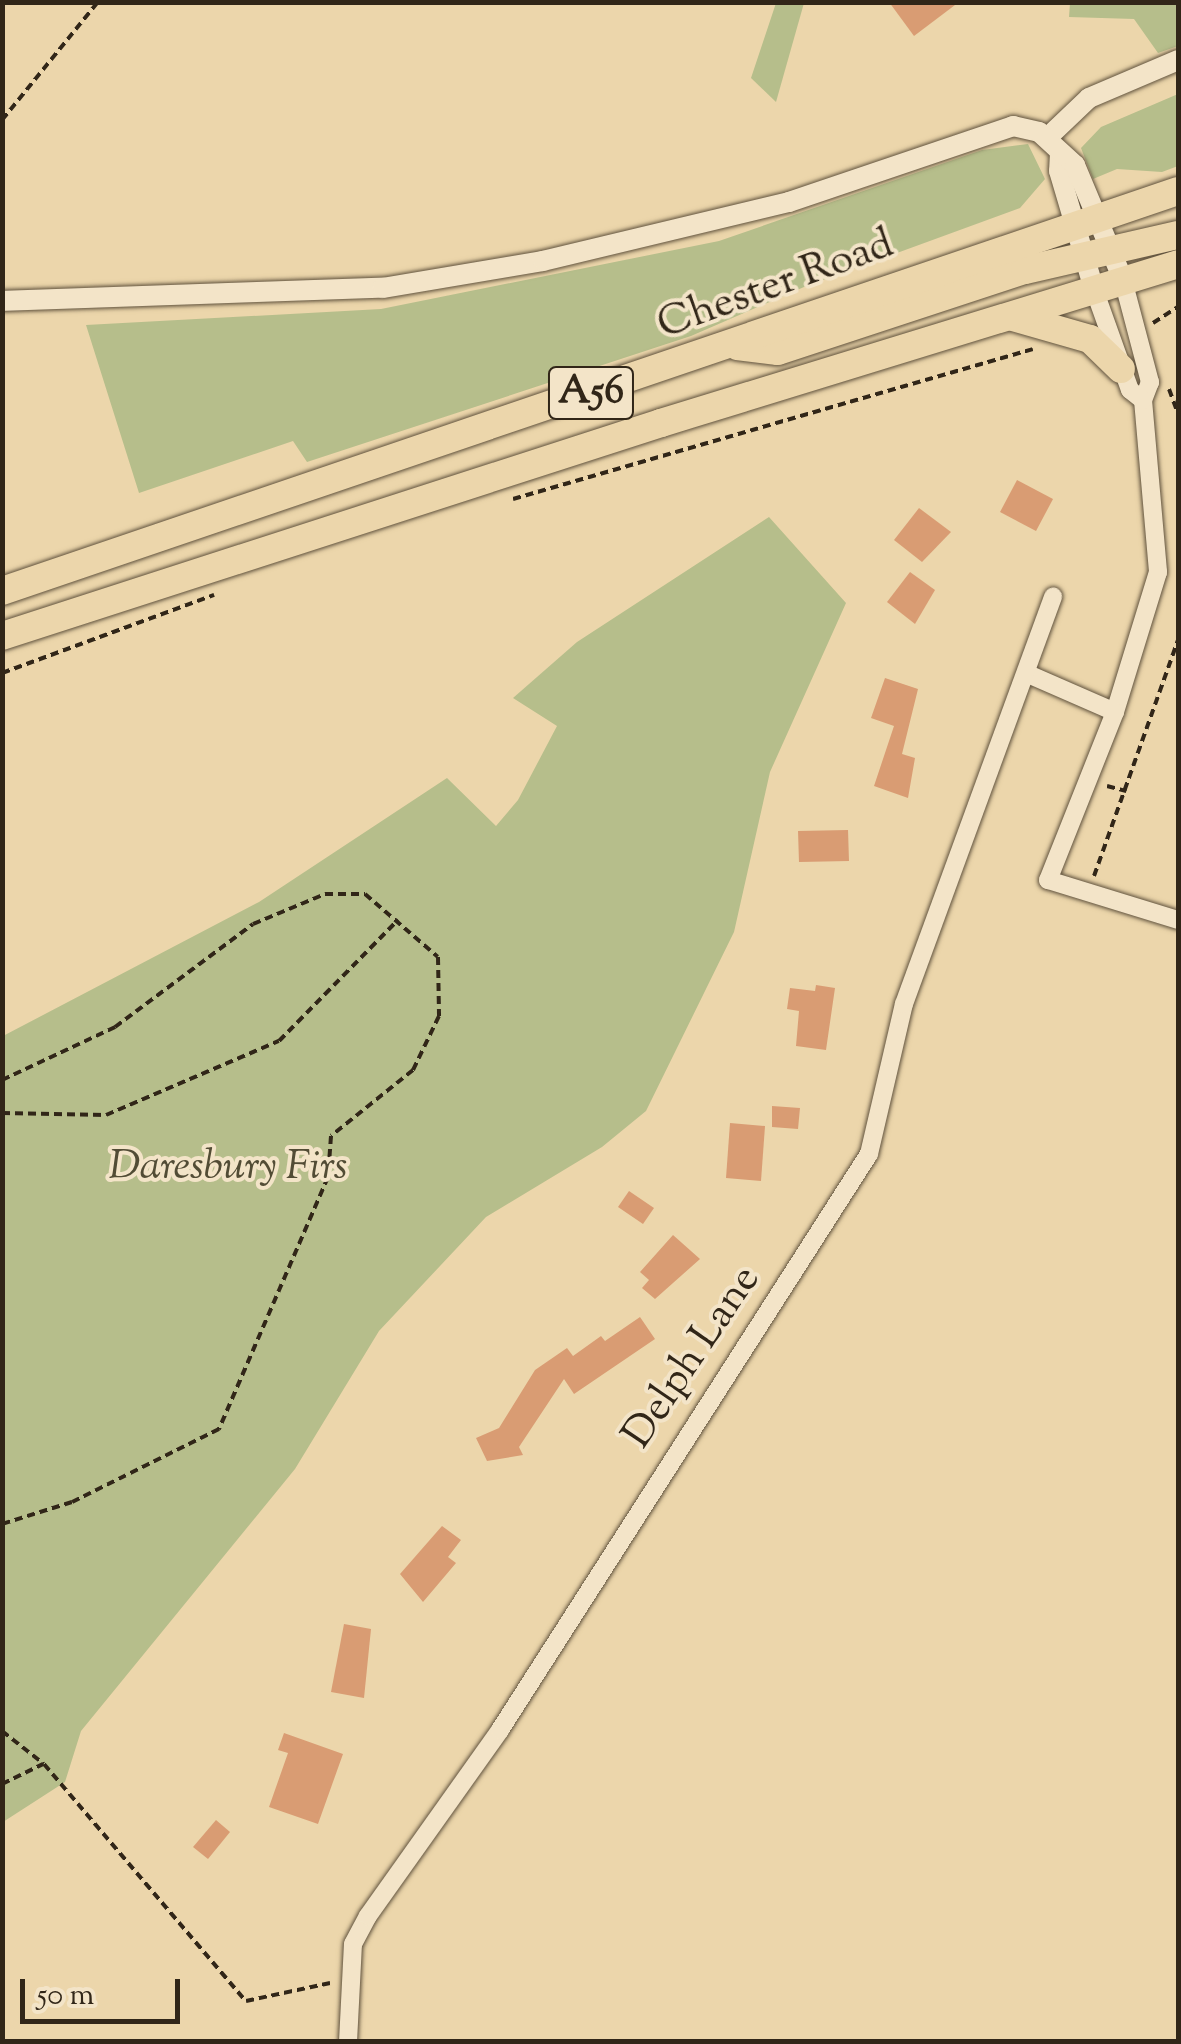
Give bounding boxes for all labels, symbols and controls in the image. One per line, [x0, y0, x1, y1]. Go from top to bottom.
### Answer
street label: Chester Road [651, 220, 901, 352]
road number: A56 [546, 358, 636, 428]
park label: Daresbury Firs [108, 1143, 348, 1193]
street label: Delph Lane [614, 1257, 772, 1459]
scale bar [25, 1959, 185, 2021]
text: 50 m [37, 1975, 94, 2018]

